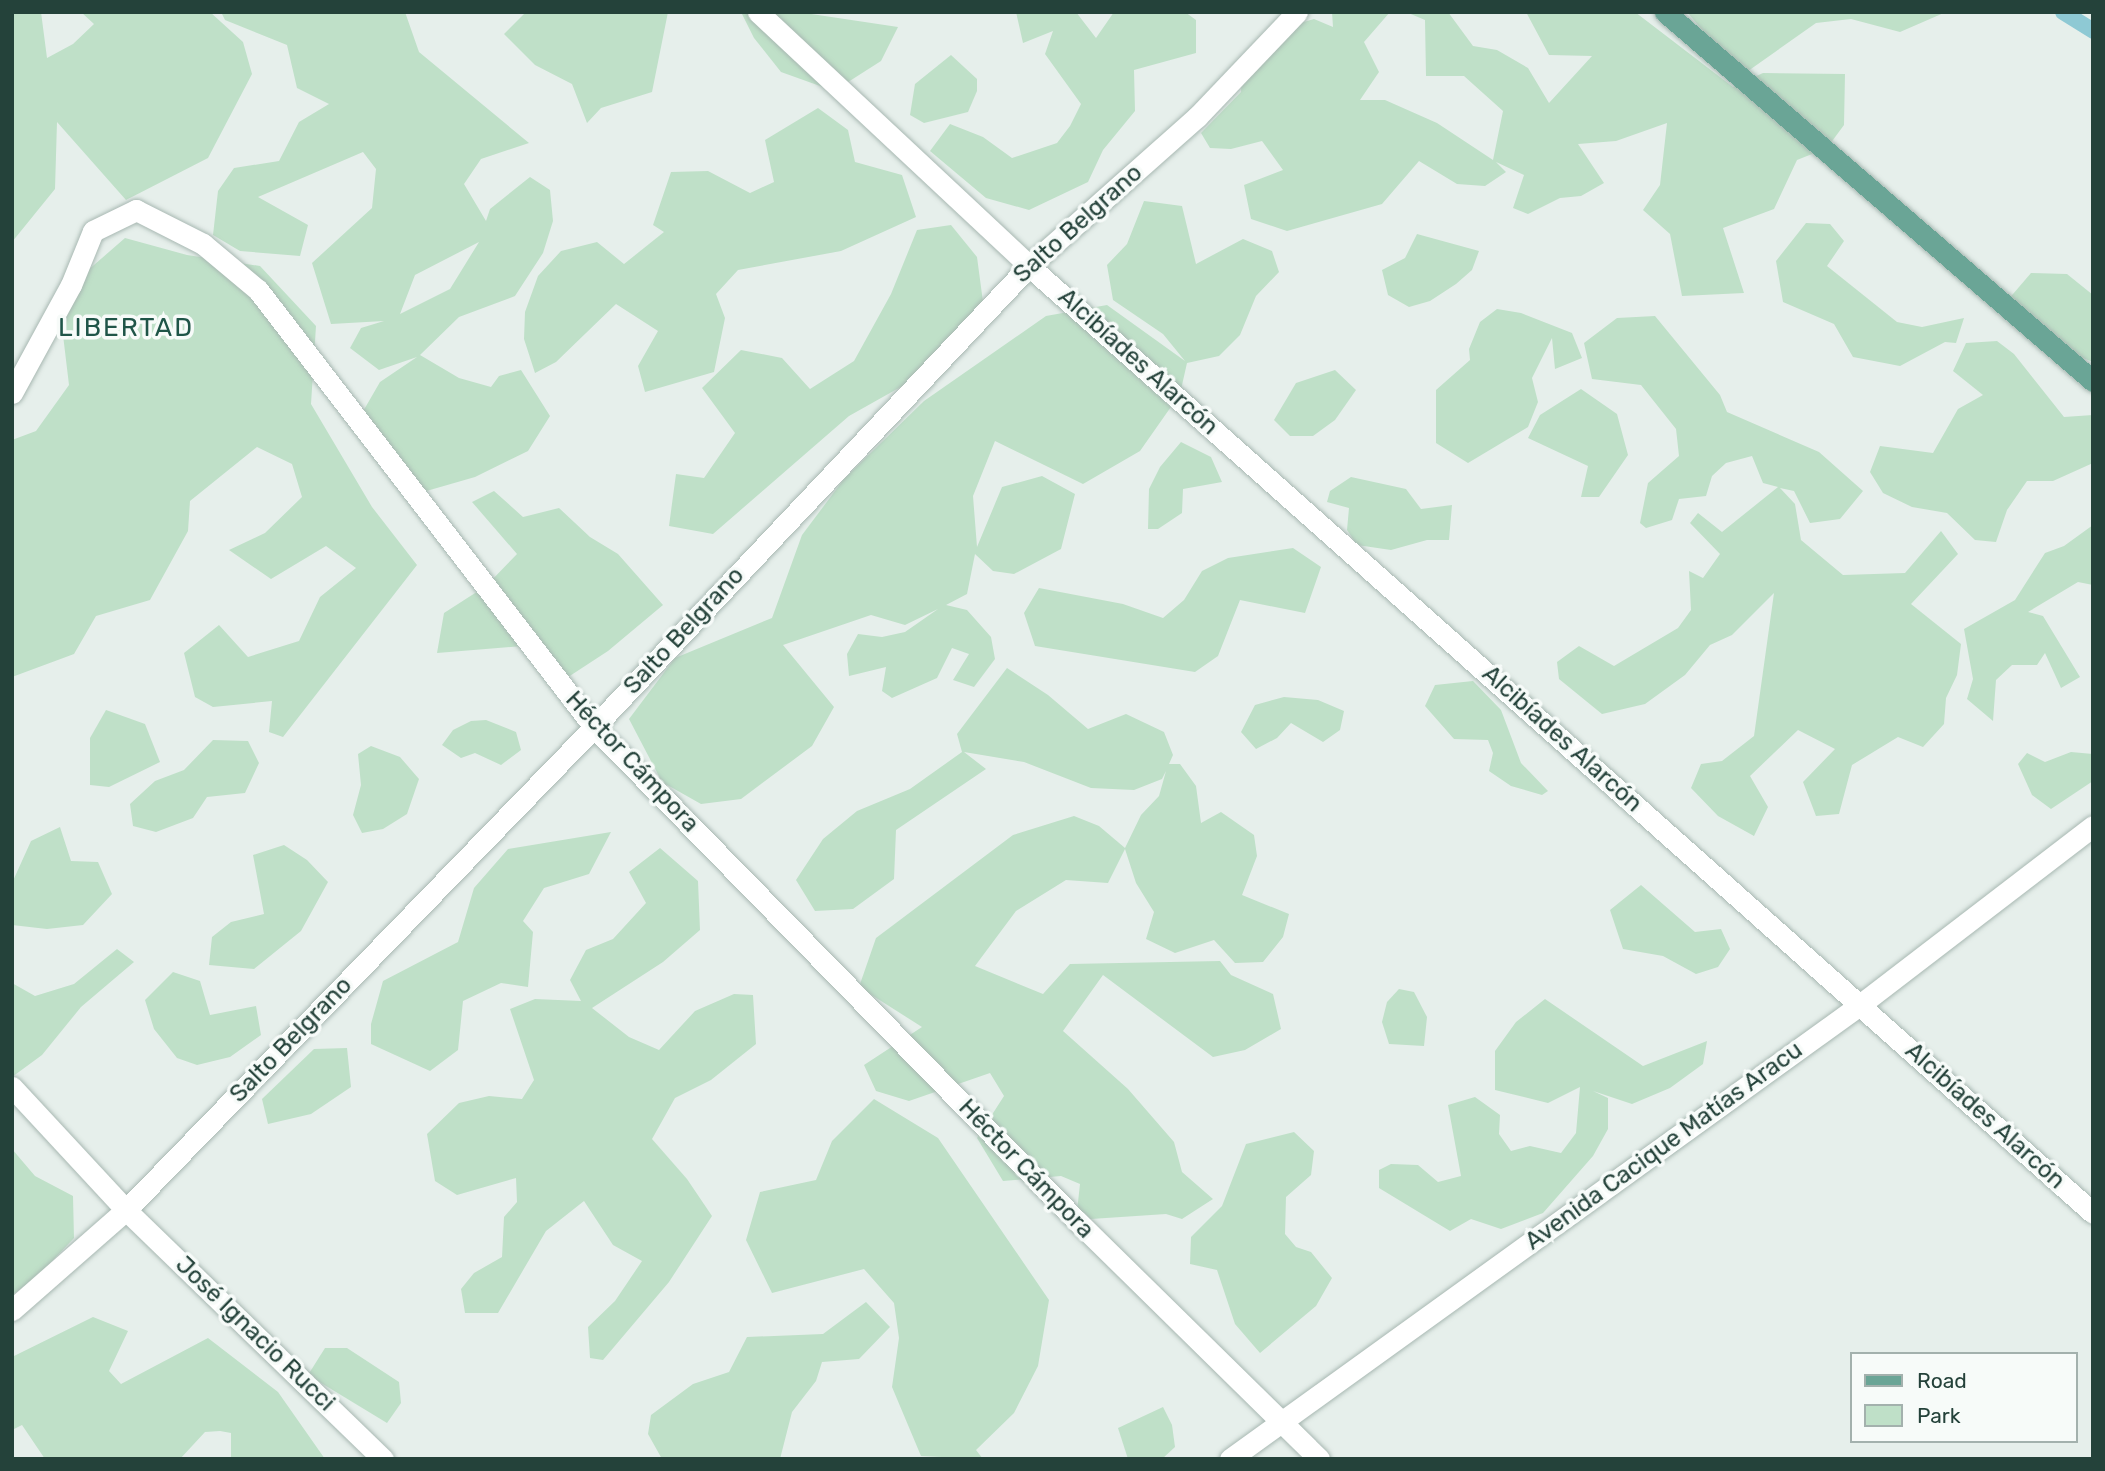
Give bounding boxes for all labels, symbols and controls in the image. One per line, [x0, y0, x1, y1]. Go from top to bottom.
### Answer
street label: Salto Belgrano [1008, 159, 1148, 289]
street label: Alcibíades Alarcón [1052, 282, 1224, 442]
district label: LIBERTAD [59, 312, 193, 344]
street label: Salto Belgrano [618, 562, 750, 700]
street label: Alcibíades Alarcón [1476, 659, 1648, 819]
street label: Héctor Cámpora [559, 685, 705, 839]
street label: Salto Belgrano [224, 971, 358, 1109]
street label: Avenida Cacique Matías Aracu [1519, 1035, 1809, 1257]
street label: Alcibíades Alarcón [1899, 1036, 2071, 1196]
street label: Héctor Cámpora [952, 1093, 1100, 1245]
street label: José Ignacio Rucci [169, 1251, 341, 1417]
legend [1850, 1352, 2077, 1443]
text: Road [1917, 1368, 1967, 1393]
text: Park [1917, 1403, 1961, 1428]

